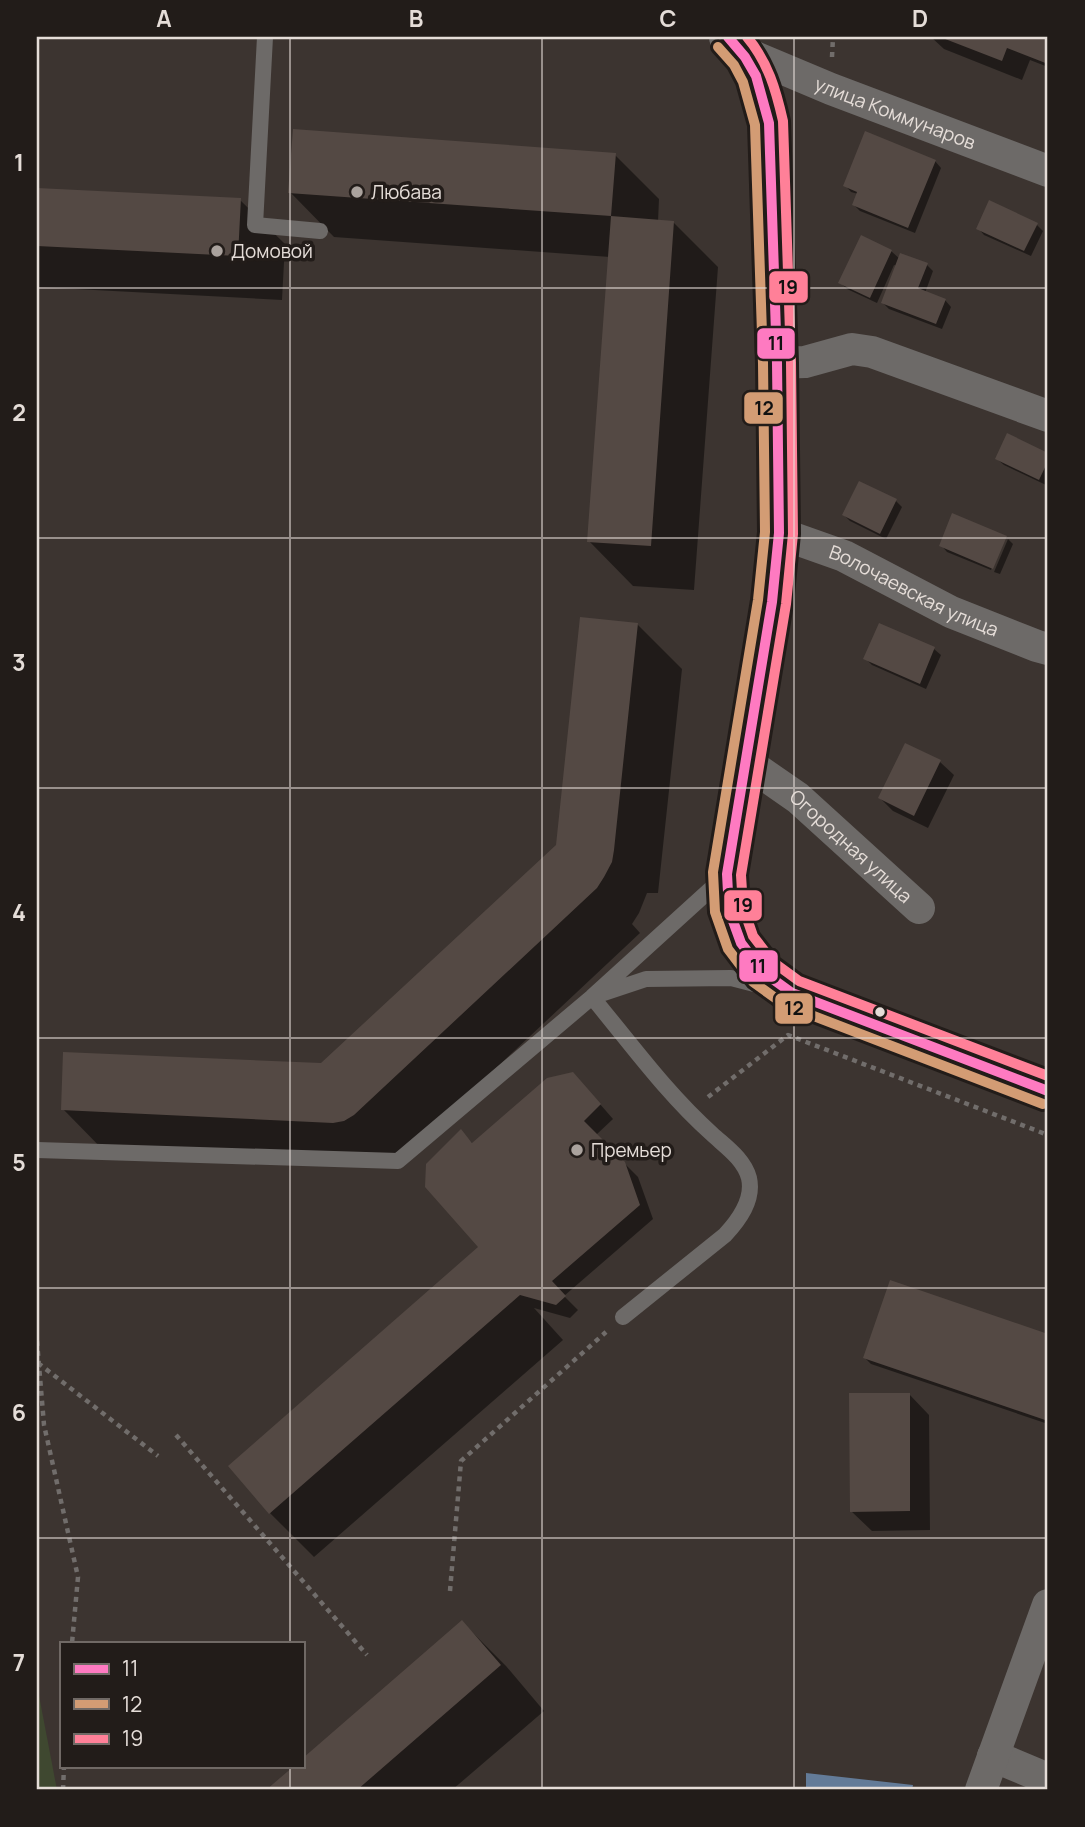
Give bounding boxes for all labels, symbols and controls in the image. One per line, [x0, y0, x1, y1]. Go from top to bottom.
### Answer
text: A [156, 2, 172, 34]
text: B [409, 2, 423, 34]
text: C [660, 2, 677, 34]
text: D [912, 2, 928, 34]
street label: улица Коммунаров [811, 71, 979, 155]
text: 1 [14, 146, 24, 178]
place label: Любава [371, 179, 442, 205]
marker: Любава [349, 184, 365, 200]
place label: Домовой [231, 238, 313, 264]
marker: Домовой [209, 243, 225, 259]
line badge: 19 [768, 270, 809, 304]
text: 19 [778, 274, 798, 300]
line badge: 11 [756, 327, 796, 360]
text: 11 [768, 330, 784, 356]
line badge: 12 [743, 391, 784, 425]
text: 12 [754, 395, 774, 421]
text: 2 [12, 396, 26, 428]
street label: Волочаевская улица [826, 539, 1002, 643]
text: 3 [12, 646, 26, 678]
street label: Огородная улица [785, 783, 918, 909]
line badge: 19 [723, 889, 763, 922]
text: 19 [733, 892, 753, 918]
text: 4 [12, 896, 26, 928]
line badge: 11 [738, 949, 779, 983]
text: 11 [750, 953, 766, 979]
line badge: 12 [774, 992, 814, 1025]
text: 12 [784, 995, 804, 1021]
unlabelled marker [873, 1005, 887, 1019]
place label: Премьер [591, 1137, 672, 1163]
marker: Премьер [569, 1142, 585, 1158]
text: 5 [12, 1146, 26, 1178]
text: 6 [12, 1396, 26, 1428]
legend [60, 1642, 304, 1768]
text: 7 [13, 1646, 25, 1678]
text: 11 [122, 1654, 138, 1682]
text: 12 [122, 1690, 142, 1718]
text: 19 [122, 1724, 143, 1752]

